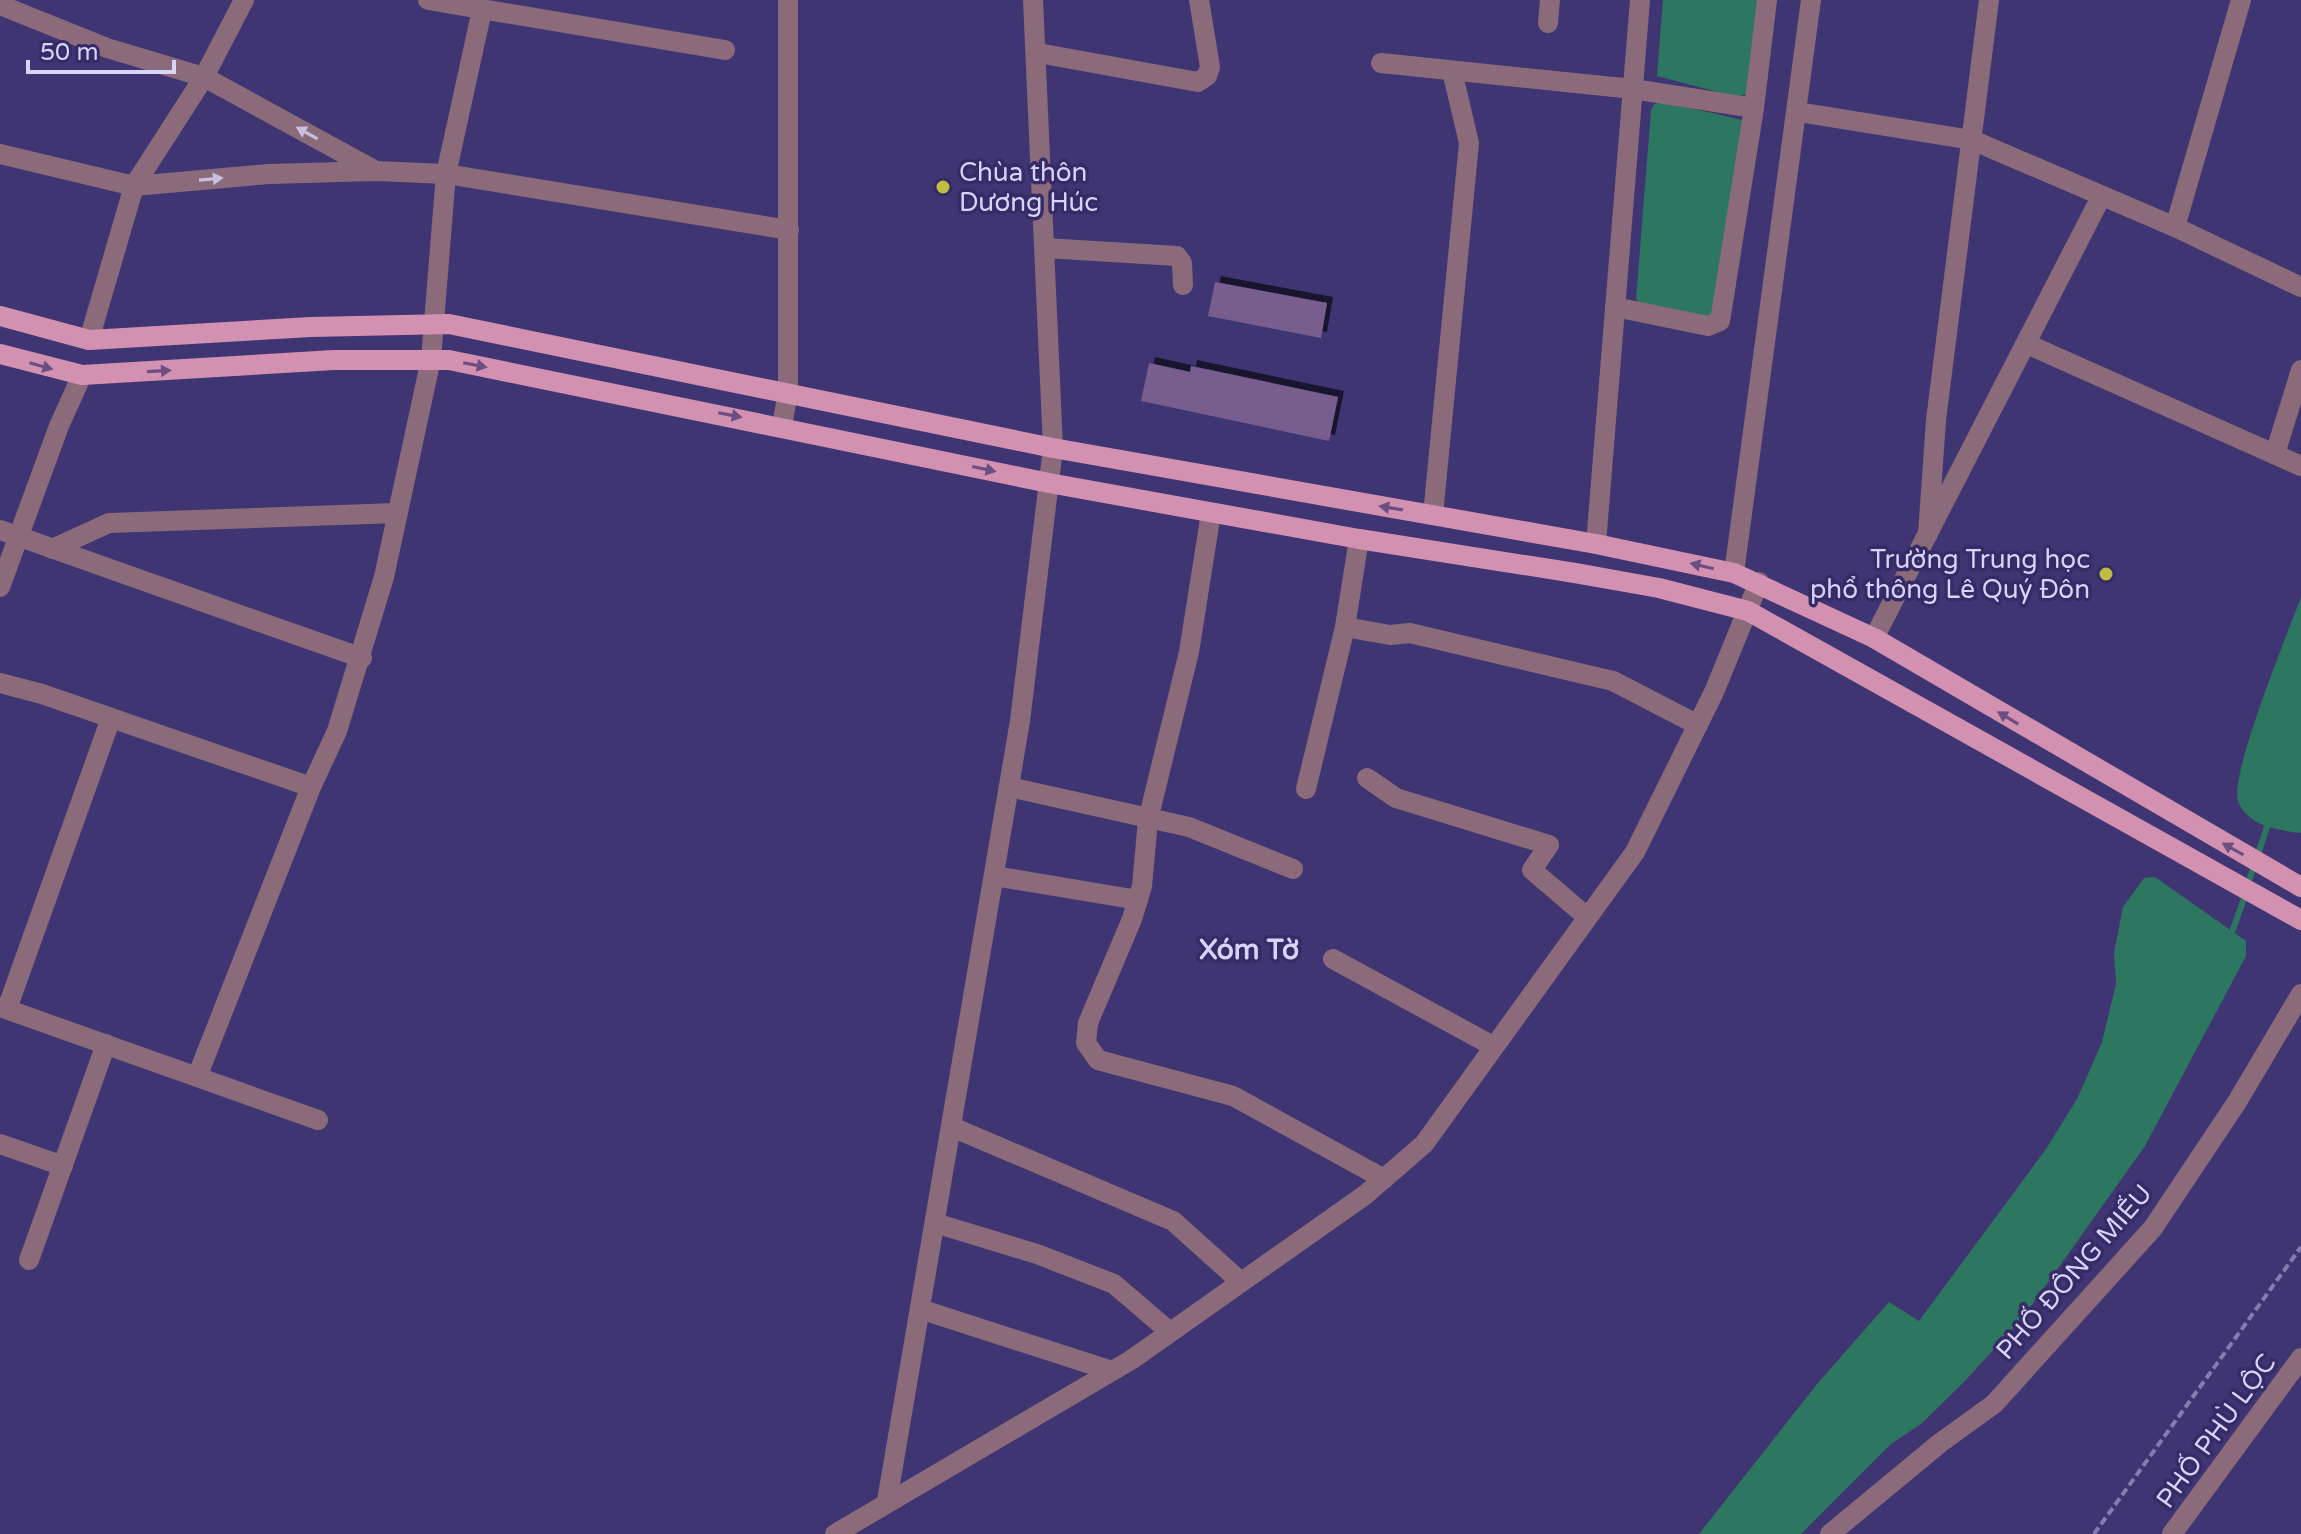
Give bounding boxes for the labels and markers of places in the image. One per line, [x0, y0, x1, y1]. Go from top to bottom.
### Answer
place label: Chùa thôn Dương Húc [959, 157, 1098, 218]
marker: Chùa thôn Dương Húc [934, 178, 952, 196]
place label: Trường Trung học phổ thông Lê Quý Đôn [1810, 544, 2090, 605]
marker: Trường Trung học phổ thông Lê Quý Đôn [2097, 565, 2115, 583]

